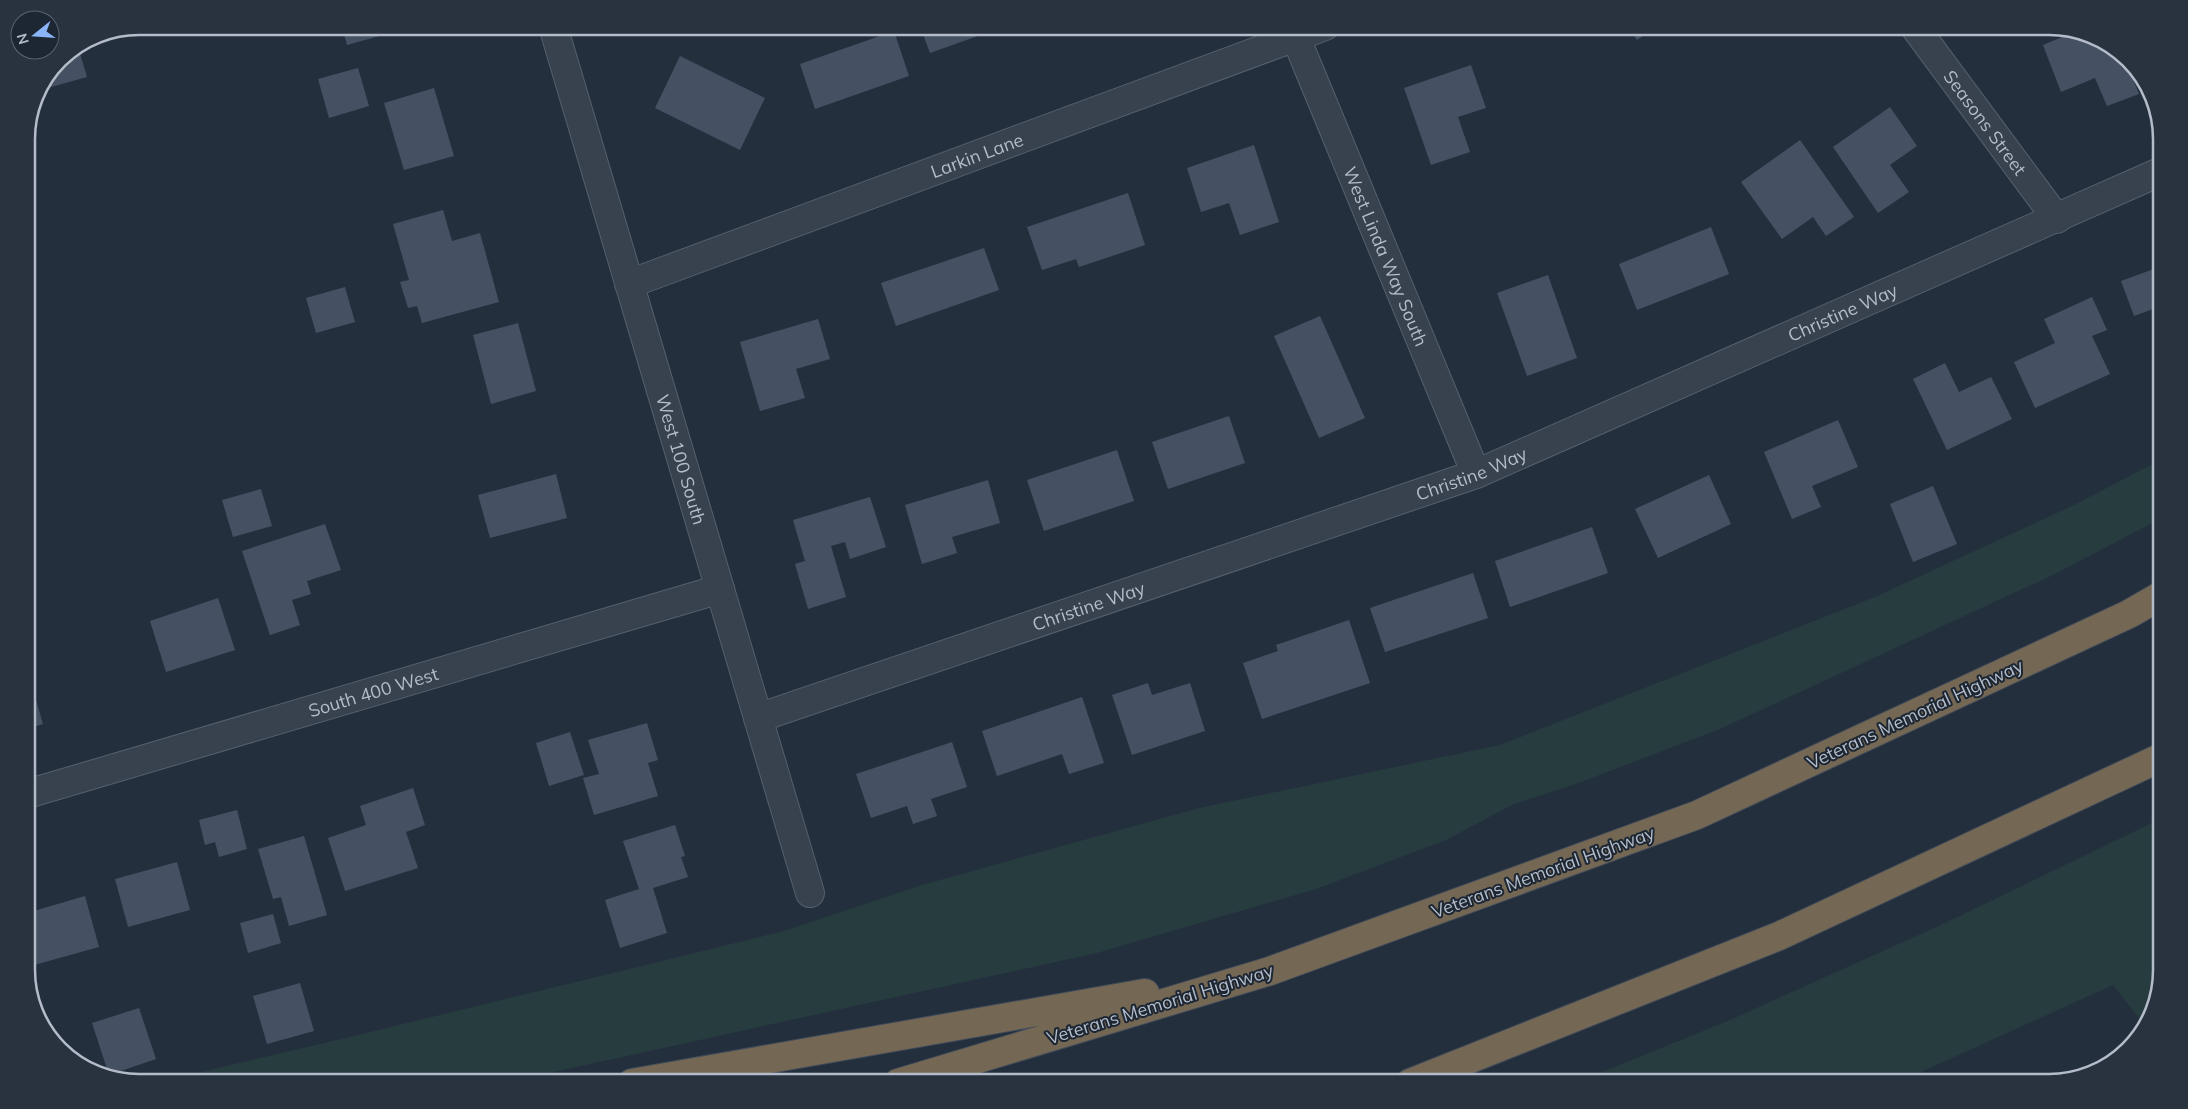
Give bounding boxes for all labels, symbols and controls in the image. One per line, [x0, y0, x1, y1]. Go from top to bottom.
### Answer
north arrow [10, 10, 60, 60]
text: N [12, 31, 33, 46]
street label: Seasons Street [1939, 65, 2032, 180]
street label: Larkin Lane [927, 127, 1026, 183]
street label: West Linda Way South [1339, 163, 1433, 349]
street label: Christine Way [1784, 278, 1901, 346]
street label: West 100 South [651, 392, 712, 527]
street label: Christine Way [1413, 441, 1531, 505]
street label: Christine Way [1029, 576, 1148, 635]
street label: Veterans Memorial Highway [1803, 654, 2027, 774]
street label: South 400 West [305, 661, 441, 722]
street label: Veterans Memorial Highway [1428, 821, 1658, 923]
street label: Veterans Memorial Highway [1044, 958, 1277, 1049]

